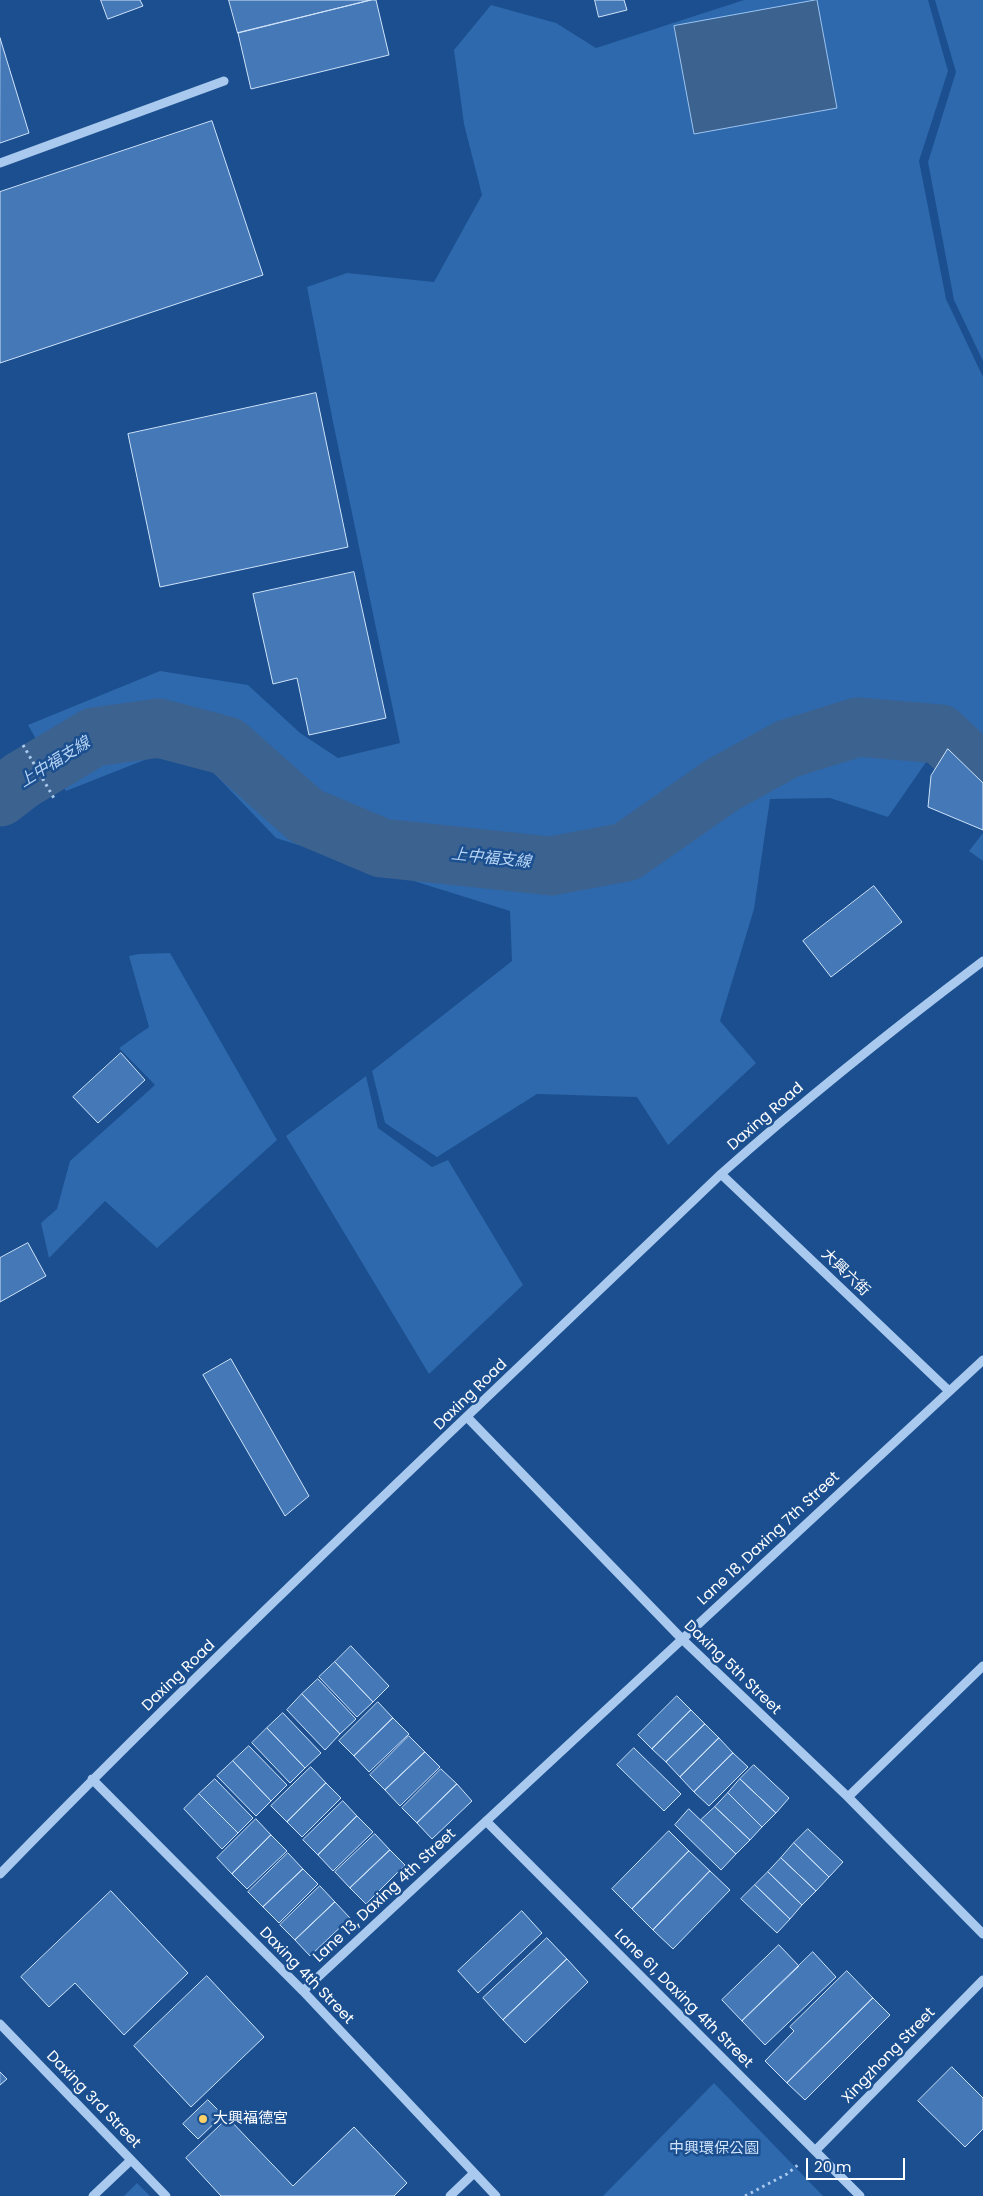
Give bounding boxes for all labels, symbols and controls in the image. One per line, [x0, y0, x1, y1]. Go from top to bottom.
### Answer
water label: 上中福支線 [16, 734, 94, 792]
water label: 上中福支線 [450, 845, 532, 873]
street label: Daxing Road [724, 1079, 808, 1155]
street label: 大興六街 [817, 1246, 873, 1300]
street label: Daxing Road [431, 1356, 511, 1434]
street label: Lane 18, Daxing 7th Street [694, 1469, 844, 1609]
street label: Daxing 5th Street [680, 1617, 784, 1719]
street label: Daxing Road [139, 1637, 219, 1715]
street label: Lane 13, Daxing 4th Street [310, 1825, 460, 1967]
street label: Daxing 4th Street [255, 1924, 357, 2028]
street label: Lane 61, Daxing 4th Street [610, 1926, 756, 2072]
street label: Xingzhong Street [839, 2004, 939, 2108]
street label: Daxing 3rd Street [42, 2048, 144, 2152]
place label: 大興福德宮 [213, 2110, 288, 2128]
marker: 大興福德宮 [197, 2113, 209, 2125]
park label: 中興環保公園 [669, 2140, 759, 2158]
scale bar [808, 2148, 907, 2180]
text: 20 m [814, 2156, 852, 2177]

